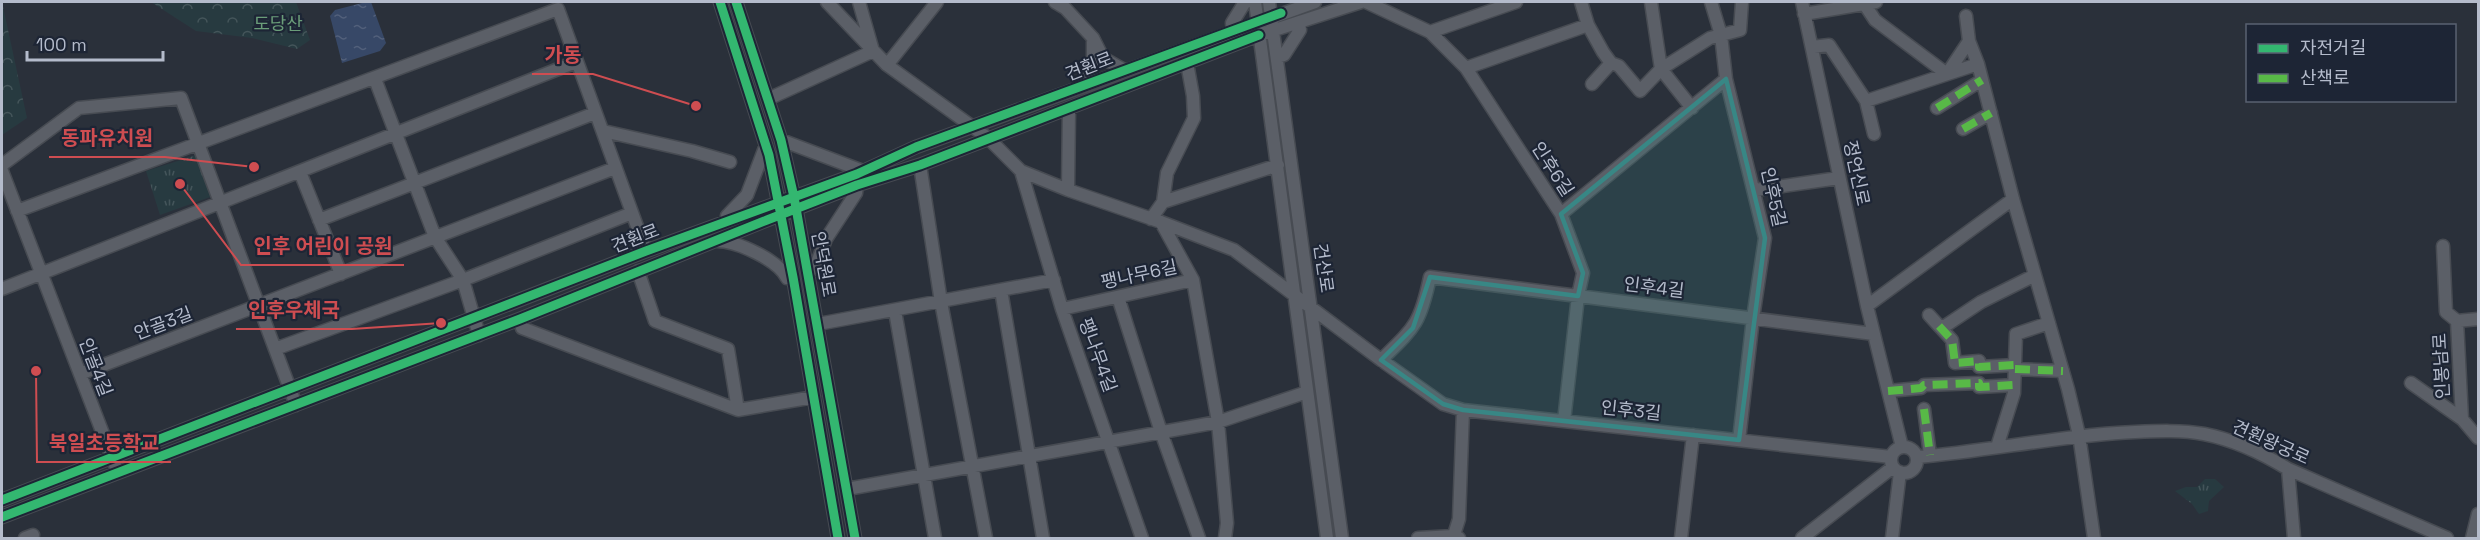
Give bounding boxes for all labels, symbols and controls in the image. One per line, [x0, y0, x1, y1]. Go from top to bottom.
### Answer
park label: 도당산 [253, 12, 303, 35]
scale bar [27, 24, 164, 62]
legend [2246, 24, 2456, 102]
text: 100 m [36, 33, 87, 56]
callout: 가동 [532, 36, 593, 74]
text: 자전거길 [2300, 36, 2366, 59]
text: 가동 [545, 42, 581, 68]
street label: 견훤로 [1062, 46, 1116, 86]
text: 산책로 [2300, 66, 2350, 89]
callout: 동파유치원 [49, 119, 165, 157]
text: 동파유치원 [61, 125, 153, 151]
street label: 인후6길 [1527, 137, 1579, 201]
street label: 정언신로 [1839, 138, 1875, 208]
street label: 인후5길 [1756, 165, 1792, 229]
street label: 견훤로 [608, 218, 662, 258]
callout: 인후 어린이 공원 [241, 227, 404, 265]
street label: 안덕원로 [807, 229, 841, 299]
text: 인후 어린이 공원 [254, 233, 392, 259]
street label: 건산로 [1309, 242, 1339, 294]
street label: 팽나무6길 [1099, 255, 1179, 293]
street label: 인후4길 [1622, 272, 1686, 302]
callout: 인후우체국 [236, 291, 352, 329]
text: 인후우체국 [248, 297, 340, 323]
street label: 안골3길 [131, 301, 195, 345]
street label: 팽나무4길 [1074, 315, 1122, 395]
street label: 인봉남로 [2428, 332, 2454, 400]
street label: 안골4길 [74, 334, 118, 400]
street label: 인후3길 [1600, 395, 1662, 425]
street label: 견훤왕궁로 [2228, 415, 2314, 469]
callout: 북일초등학교 [37, 424, 171, 462]
text: 북일초등학교 [49, 430, 159, 456]

